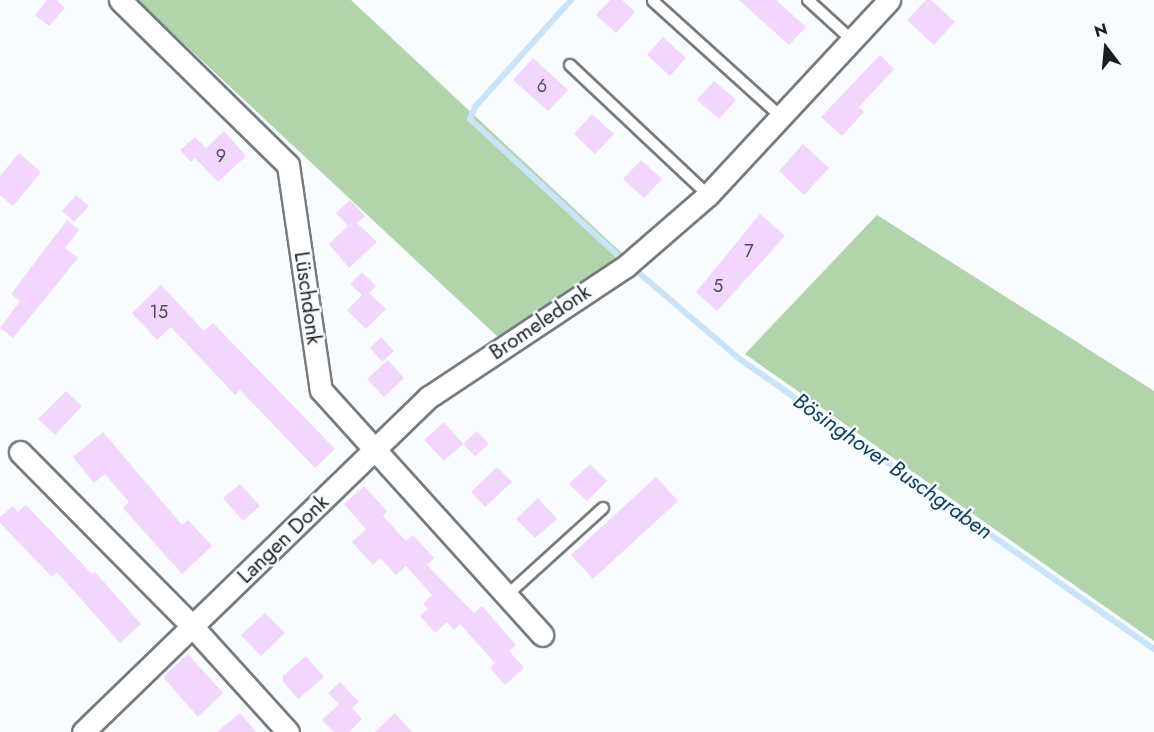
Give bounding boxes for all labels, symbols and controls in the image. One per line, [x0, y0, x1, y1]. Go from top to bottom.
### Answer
text: N [1092, 17, 1110, 43]
north arrow [1076, 18, 1136, 78]
house number: 6 [537, 75, 547, 97]
house number: 9 [216, 145, 226, 167]
house number: 7 [744, 240, 754, 262]
street label: Lüschdonk [289, 250, 327, 346]
house number: 5 [713, 275, 723, 297]
street label: Bromeledonk [485, 279, 595, 365]
house number: 15 [150, 301, 168, 323]
water label: Bösinghover Buschgraben [788, 387, 998, 545]
street label: Langen Donk [232, 489, 334, 589]

